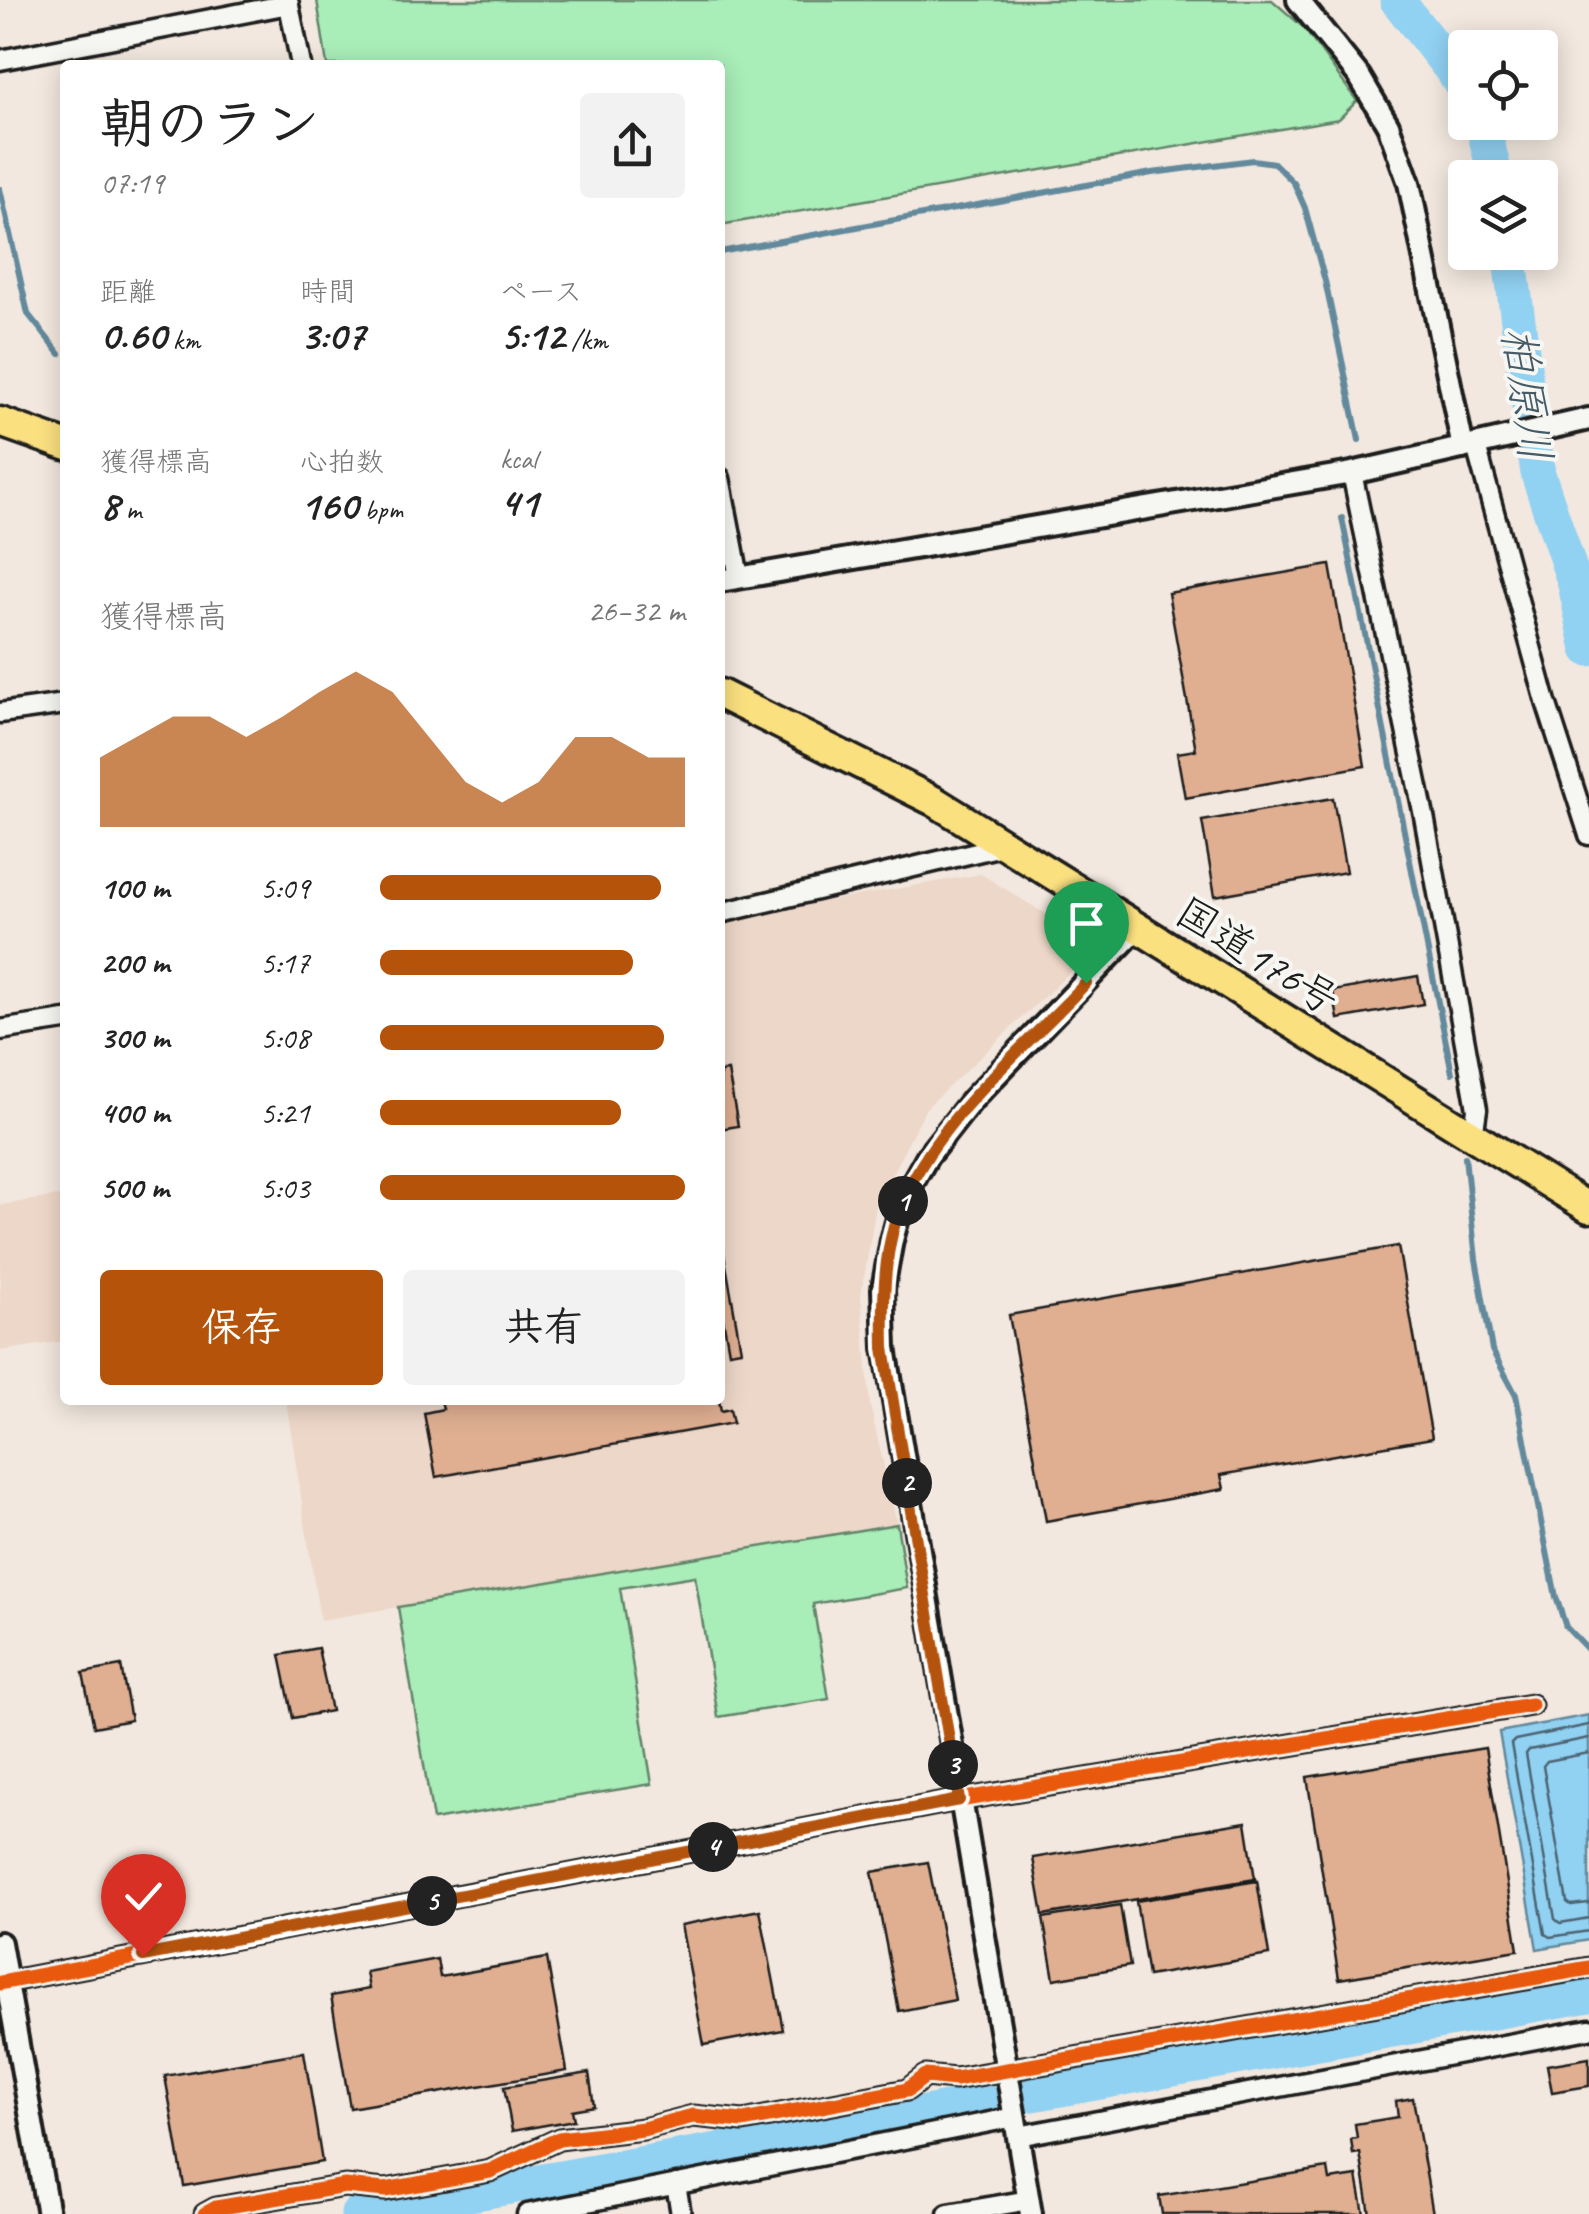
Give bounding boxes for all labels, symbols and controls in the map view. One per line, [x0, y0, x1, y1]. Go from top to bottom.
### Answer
map controls [1448, 30, 1558, 270]
button: locate [1448, 30, 1558, 140]
text: 朝のラン [100, 89, 320, 159]
button: share [580, 93, 685, 198]
button: layers [1448, 160, 1558, 270]
text: 07:19 [100, 162, 164, 203]
text: 距離 [100, 274, 156, 309]
text: 時間 [300, 274, 356, 309]
text: ペース [500, 274, 582, 309]
text: 0.60 [100, 309, 166, 362]
text: 3:07 [300, 309, 365, 362]
text: 5:12 [500, 309, 564, 362]
text: km [166, 322, 200, 357]
text: /km [564, 322, 608, 357]
water label: 柏原川 [1489, 323, 1564, 465]
text: kcal [500, 441, 537, 476]
text: 獲得標高 [100, 444, 212, 479]
text: 心拍数 [300, 444, 384, 479]
text: 41 [500, 476, 538, 529]
text: 8 [100, 479, 119, 532]
text: 160 [300, 479, 358, 532]
text: m [119, 492, 141, 527]
text: bpm [358, 492, 403, 527]
text: 26–32 m [587, 590, 685, 631]
text: 獲得標高 [100, 596, 228, 637]
text: 100 m [100, 867, 169, 908]
text: 5:09 [260, 867, 310, 908]
pin [1044, 881, 1129, 984]
street label: 国道176号 [1166, 885, 1349, 1027]
icon: arrive [1059, 896, 1114, 951]
text: 200 m [100, 942, 169, 983]
text: 5:17 [260, 942, 310, 983]
text: 300 m [100, 1017, 169, 1058]
text: 5:08 [260, 1017, 310, 1058]
text: 400 m [100, 1092, 169, 1133]
text: 5:21 [260, 1092, 310, 1133]
text: 500 m [100, 1167, 169, 1208]
text: 5:03 [260, 1167, 310, 1208]
pin: 1 [878, 1176, 928, 1226]
text: 1 [897, 1183, 909, 1218]
button: 保存 [100, 1270, 383, 1385]
button: 共有 [403, 1270, 685, 1385]
pin: 2 [882, 1458, 932, 1508]
text: 2 [901, 1465, 913, 1500]
pin: 3 [928, 1740, 978, 1790]
text: 3 [947, 1747, 959, 1782]
pin: 4 [688, 1822, 738, 1872]
text: 4 [707, 1829, 719, 1864]
pin [101, 1854, 186, 1957]
icon: check [116, 1869, 171, 1924]
pin: 5 [407, 1876, 457, 1926]
text: 5 [426, 1883, 438, 1918]

